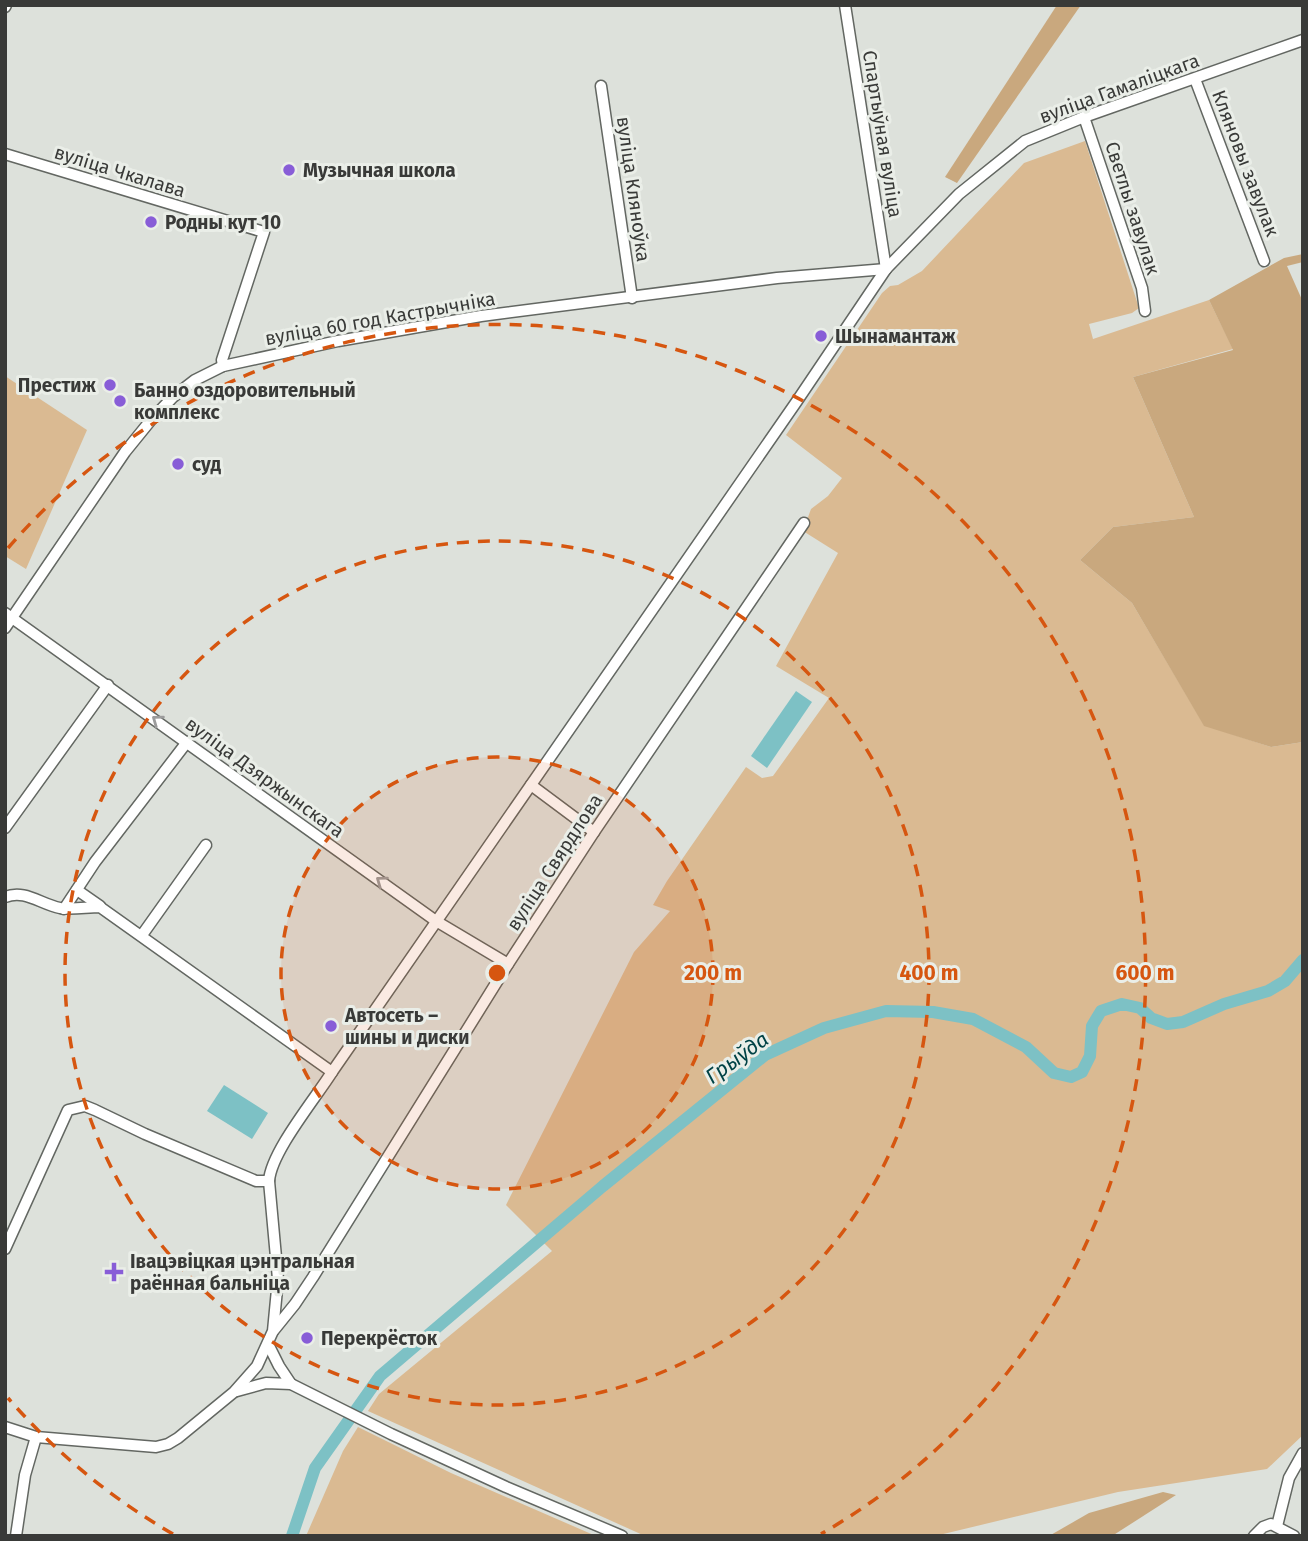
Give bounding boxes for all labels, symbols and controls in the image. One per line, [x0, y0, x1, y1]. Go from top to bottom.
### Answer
street label: Спартыўная вуліца [858, 49, 907, 219]
street label: вуліца Гамаліцкага [1036, 49, 1202, 128]
street label: Кляновы завулак [1207, 87, 1284, 240]
street label: вуліца Кляноўка [612, 115, 655, 263]
street label: Светлы завулак [1100, 139, 1165, 278]
street label: вуліца Чкалава [51, 141, 188, 202]
place label: Музычная школа [303, 159, 456, 182]
marker: Музычная школа [281, 162, 297, 178]
place label: Родны кут 10 [165, 211, 281, 234]
marker: Родны кут 10 [143, 214, 159, 230]
street label: вуліца 60 год Кастрычніка [263, 287, 497, 350]
place label: Шынамантаж [835, 325, 956, 348]
marker: Шынамантаж [813, 328, 829, 344]
place label: Престиж [18, 374, 97, 397]
marker: Престиж [102, 377, 118, 393]
place label: Банно оздоровительный комплекс [134, 379, 356, 424]
marker: Банно оздоровительный комплекс [112, 393, 128, 409]
place label: суд [192, 453, 222, 476]
marker: суд [170, 456, 186, 472]
street label: вуліца Дзяржынскага [181, 712, 349, 843]
one-way arrow [152, 716, 164, 728]
street label: вуліца Свярдлова [502, 790, 607, 935]
one-way arrow [376, 877, 389, 890]
text: 200 m [684, 960, 742, 986]
text: 400 m [899, 960, 959, 986]
text: 600 m [1115, 960, 1175, 986]
centre of rings [485, 961, 509, 985]
place label: Автосеть – шины и диски [344, 1004, 469, 1049]
marker: Автосеть – шины и диски [323, 1018, 339, 1034]
water label: Грыўда [700, 1026, 774, 1090]
place label: Івацэвіцкая цэнтральная раённая бальніца [130, 1250, 355, 1295]
marker: Івацэвіцкая цэнтральная раённая бальніца [104, 1262, 124, 1282]
place label: Перекрёсток [321, 1327, 438, 1350]
marker: Перекрёсток [299, 1330, 315, 1346]

